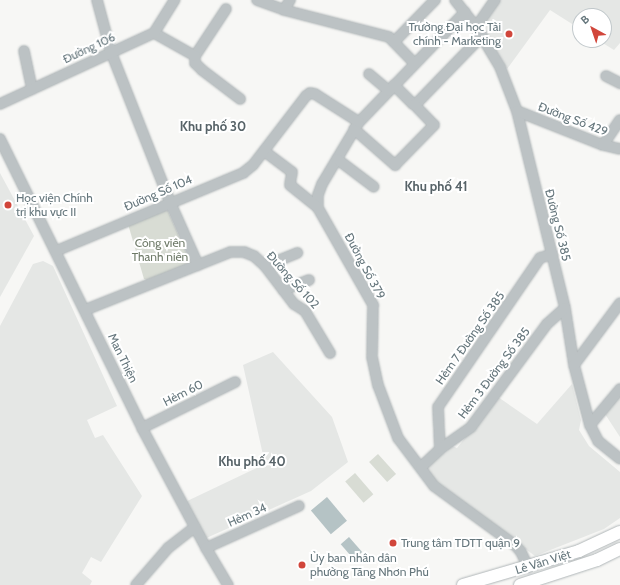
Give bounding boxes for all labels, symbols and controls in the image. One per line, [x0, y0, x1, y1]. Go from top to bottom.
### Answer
north arrow [572, 8, 612, 48]
text: B [578, 12, 592, 27]
place label: Trường Đại học Tài chính - Marketing [409, 20, 501, 48]
marker: Trường Đại học Tài chính - Marketing [504, 29, 514, 39]
street label: Đường 106 [61, 30, 117, 66]
street label: Đường Số 429 [536, 99, 610, 139]
district label: Khu phố 30 [180, 118, 246, 134]
street label: Đường Số 104 [122, 172, 194, 214]
district label: Khu phố 41 [404, 178, 468, 194]
street label: Đường Số 385 [542, 188, 574, 262]
place label: Học viện Chính trị khu vực II [16, 191, 93, 219]
marker: Học viện Chính trị khu vực II [3, 200, 13, 210]
street label: Đường Số 379 [342, 231, 388, 301]
park label: Công viên Thanh niên [132, 236, 188, 264]
street label: Đường Số 102 [264, 248, 322, 312]
street label: Hẻm 7 Đường Số 385 [433, 289, 507, 387]
street label: Hẻm 3 Đường Số 385 [455, 325, 533, 421]
street label: Man Thiện [105, 331, 141, 385]
street label: Hẻm 60 [161, 377, 205, 409]
district label: Khu phố 40 [218, 453, 286, 469]
street label: Hẻm 34 [225, 500, 269, 530]
place label: Trung tâm TDTT quận 9 [401, 536, 520, 550]
marker: Trung tâm TDTT quận 9 [388, 538, 398, 548]
street label: Lê Văn Việt [513, 547, 573, 577]
place label: Ủy ban nhân dân phường Tăng Nhơn Phú [310, 551, 429, 579]
marker: Ủy ban nhân dân phường Tăng Nhơn Phú [297, 560, 307, 570]

